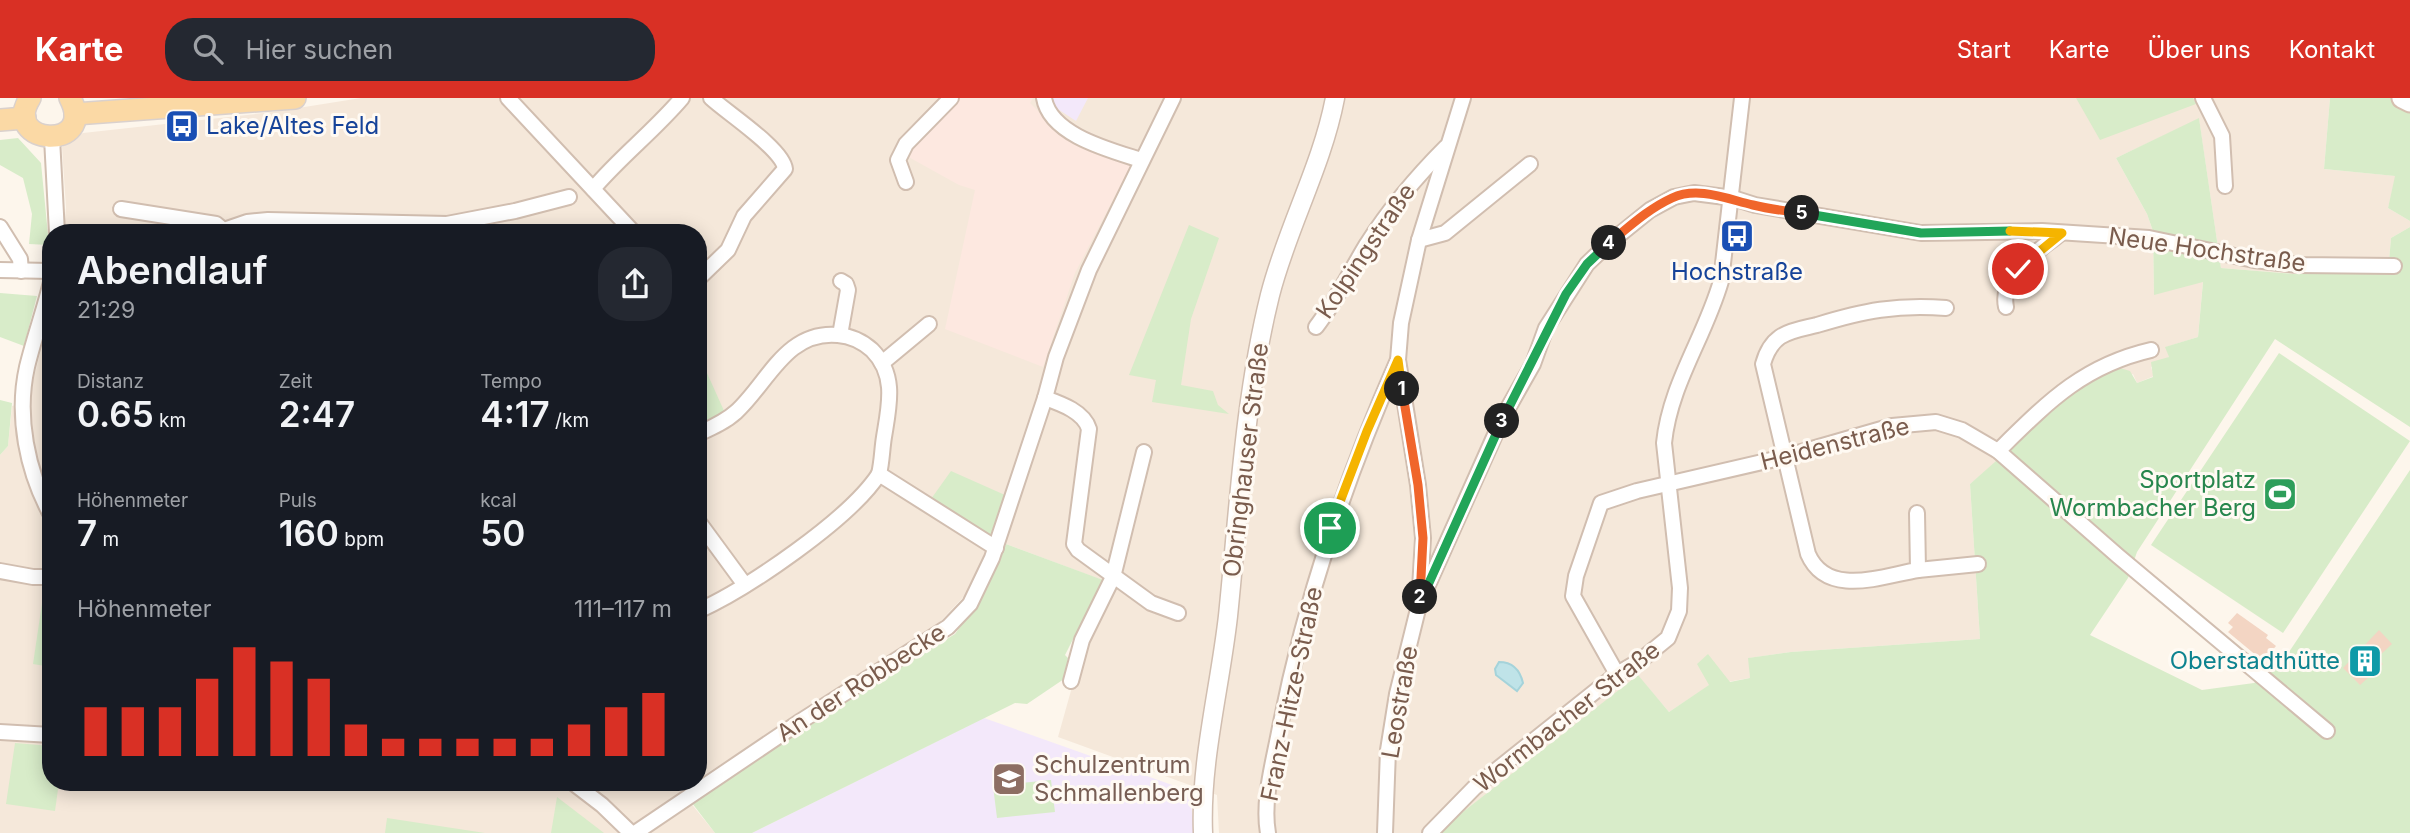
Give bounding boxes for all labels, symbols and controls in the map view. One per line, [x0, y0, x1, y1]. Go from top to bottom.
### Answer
search box [165, 18, 655, 81]
text: Karte [35, 29, 123, 69]
icon: search [189, 30, 227, 68]
text: Hier suchen [245, 34, 393, 65]
text: Start [1957, 35, 2011, 64]
text: Karte [2049, 35, 2109, 64]
text: Über uns [2147, 35, 2251, 64]
text: Kontakt [2289, 35, 2375, 64]
bus stop icon: Lake/Altes Feld [163, 107, 201, 145]
place label: Lake/Altes Feld [206, 111, 379, 140]
street label: Kolpingstraße [1310, 178, 1421, 324]
pin: 5 [1784, 195, 1820, 230]
text: 5 [1795, 201, 1808, 224]
bus stop icon: Hochstraße [1718, 217, 1756, 255]
street label: Neue Hochstraße [2107, 221, 2308, 278]
pin: 4 [1592, 226, 1626, 260]
text: 4 [1602, 231, 1615, 254]
pin [1988, 239, 2048, 299]
text: Abendlauf [77, 247, 268, 293]
button: share [598, 247, 672, 321]
icon: check [1999, 250, 2037, 288]
place label: Hochstraße [1671, 257, 1803, 286]
text: 21:29 [77, 296, 135, 324]
street label: Obringhauser Straße [1217, 341, 1274, 579]
text: Distanz [77, 370, 144, 393]
text: Zeit [279, 370, 313, 393]
text: Tempo [480, 370, 542, 393]
pin: 1 [1384, 372, 1420, 406]
text: 1 [1397, 377, 1406, 400]
text: 0.65 [77, 393, 154, 435]
text: 2:47 [279, 393, 355, 435]
text: 4:17 [480, 393, 550, 435]
pin: 3 [1484, 404, 1520, 438]
text: km [154, 409, 186, 432]
text: /km [550, 409, 589, 432]
text: 3 [1495, 409, 1508, 432]
street label: Heidenstraße [1757, 411, 1912, 476]
place label: Sportplatz Wormbacher Berg [2050, 465, 2256, 522]
sports icon: Sportplatz Wormbacher Berg [2261, 475, 2299, 513]
text: Höhenmeter [77, 489, 188, 512]
text: Puls [279, 489, 317, 512]
text: kcal [480, 489, 517, 512]
pin [1300, 498, 1360, 558]
icon: arrive [1311, 509, 1349, 547]
text: 7 [77, 512, 97, 554]
text: 160 [279, 512, 339, 554]
text: 50 [480, 512, 525, 554]
text: m [97, 528, 119, 551]
text: bpm [339, 528, 384, 551]
pin: 2 [1402, 580, 1438, 614]
street label: Franz-Hitze-Straße [1255, 584, 1328, 804]
text: 2 [1414, 585, 1425, 608]
text: Höhenmeter [77, 595, 211, 623]
text: 111–117 m [574, 595, 672, 623]
street label: An der Robbecke [771, 617, 950, 748]
street label: Wormbacher Straße [1468, 635, 1665, 798]
building icon: Oberstadthütte [2346, 642, 2384, 680]
street label: Leostraße [1375, 643, 1424, 760]
place label: Oberstadthütte [2170, 646, 2340, 675]
place label: Schulzentrum Schmallenberg [1034, 750, 1204, 807]
school or university icon: Schulzentrum Schmallenberg [990, 760, 1028, 798]

